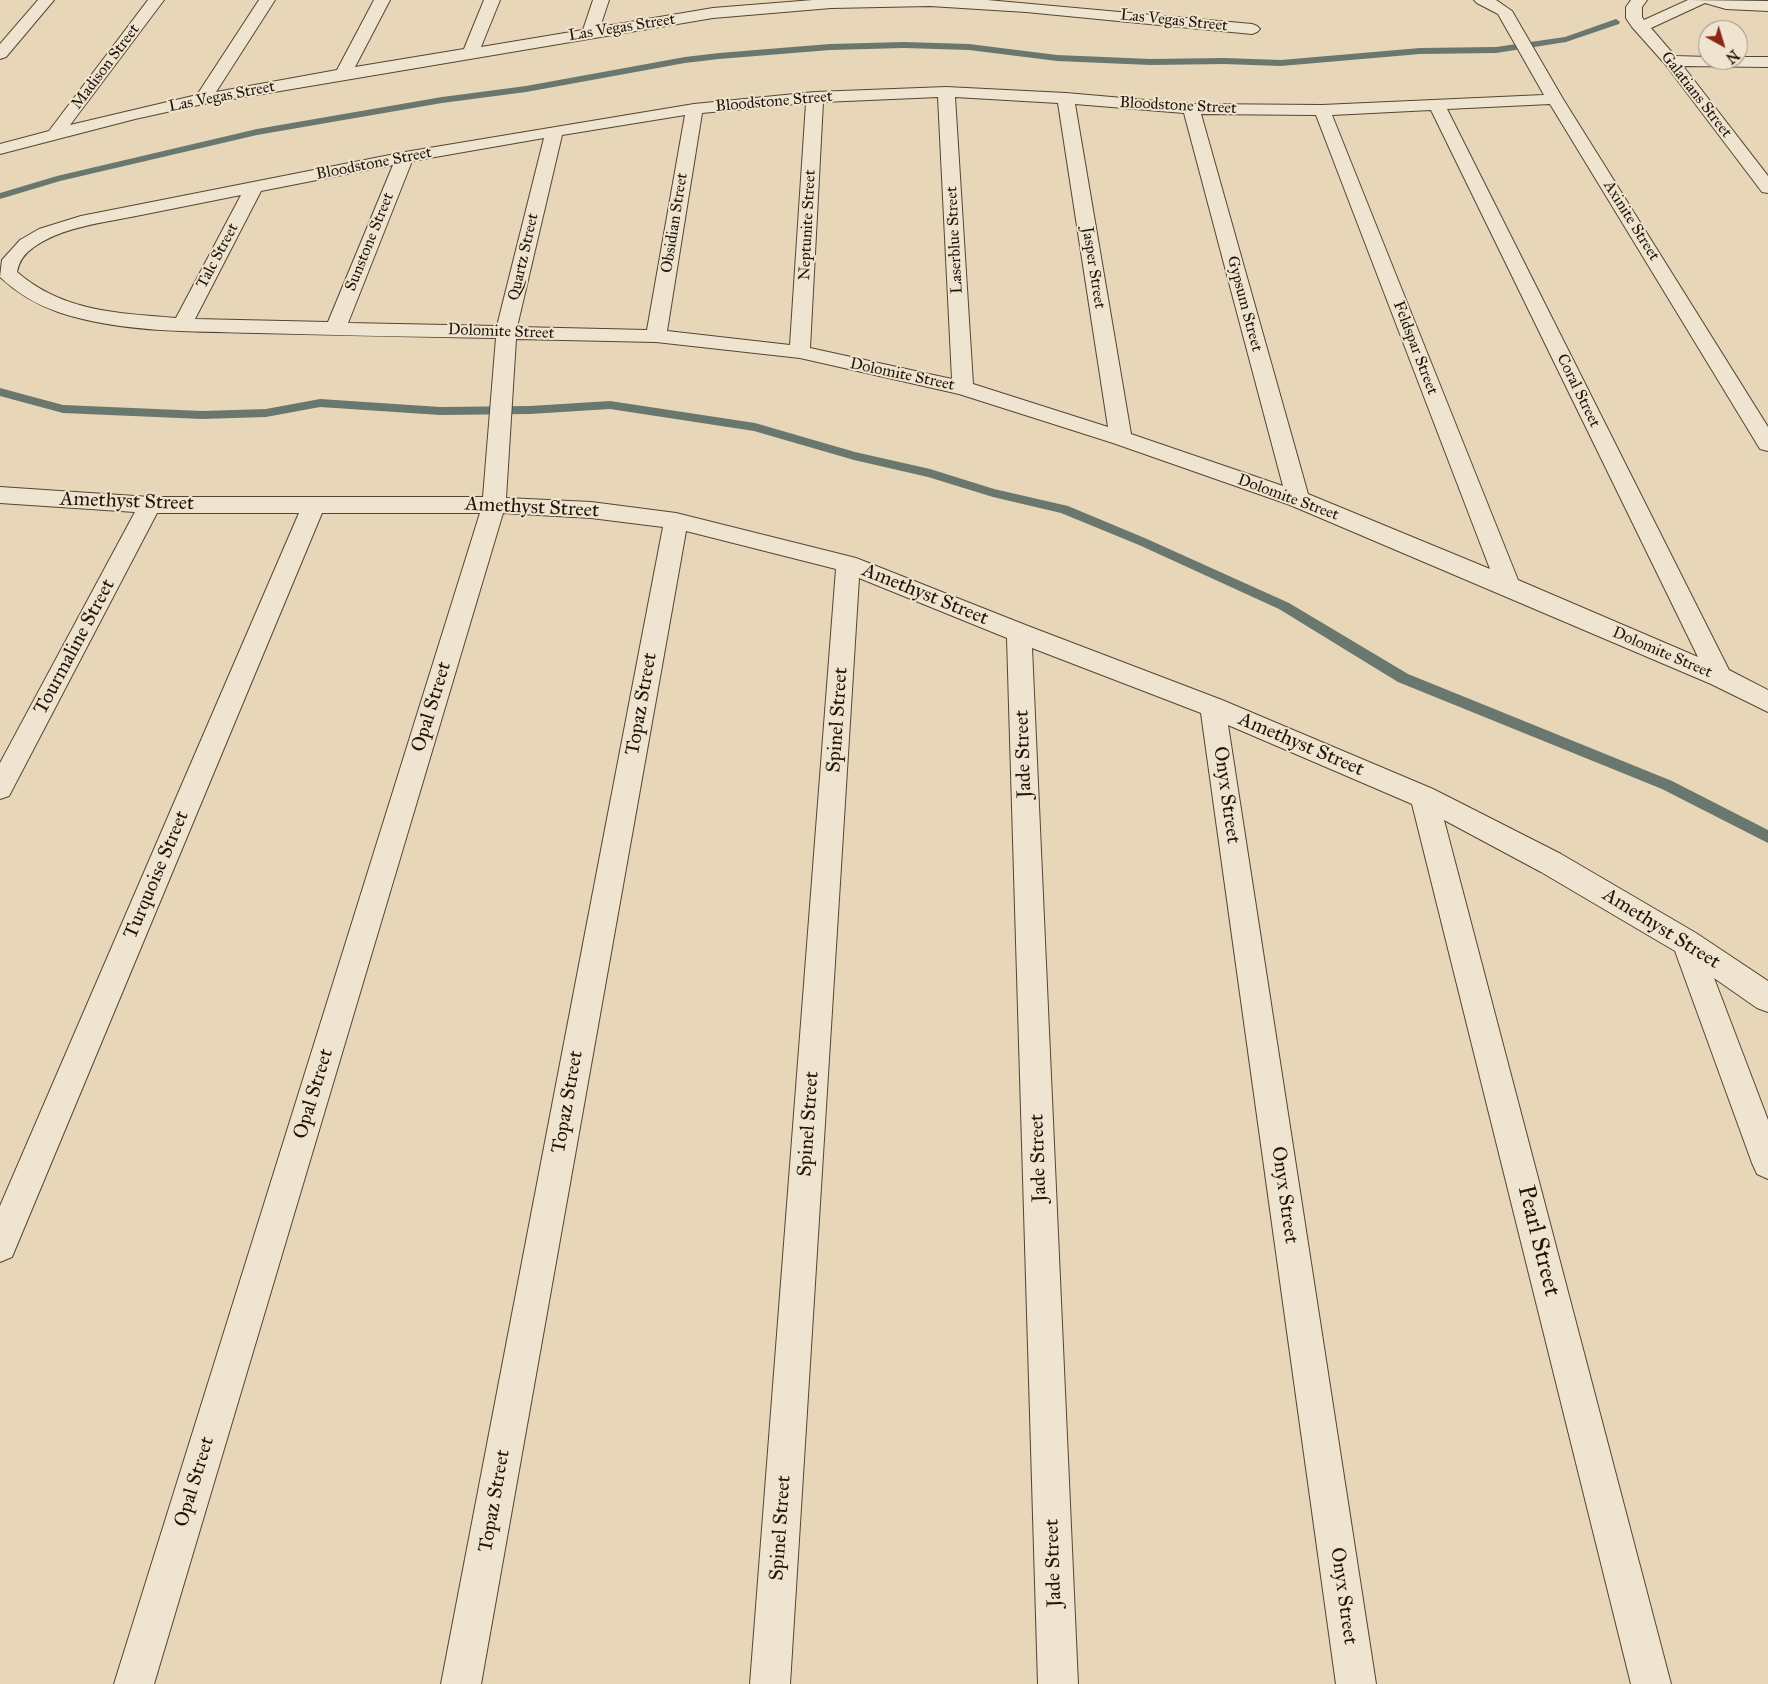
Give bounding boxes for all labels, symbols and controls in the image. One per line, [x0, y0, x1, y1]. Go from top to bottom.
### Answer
street label: Las Vegas Street [1119, 6, 1229, 36]
street label: Las Vegas Street [567, 10, 677, 46]
north arrow [1698, 20, 1748, 70]
street label: Madison Street [68, 21, 144, 113]
text: N [1722, 46, 1742, 67]
street label: Galatians Street [1656, 48, 1736, 142]
street label: Las Vegas Street [167, 77, 277, 117]
street label: Bloodstone Street [715, 87, 833, 117]
street label: Bloodstone Street [1119, 93, 1237, 119]
street label: Bloodstone Street [315, 143, 433, 185]
street label: Neptunite Street [796, 169, 820, 281]
street label: Obsidian Street [658, 172, 692, 274]
street label: Axinite Street [1599, 177, 1663, 265]
street label: Laserblue Street [943, 186, 967, 294]
street label: Sunstone Street [342, 190, 398, 294]
street label: Quartz Street [505, 212, 543, 302]
street label: Talc Street [193, 220, 243, 292]
street label: Jasper Street [1077, 226, 1109, 310]
street label: Gypsum Street [1222, 254, 1266, 354]
street label: Feldspar Street [1388, 298, 1442, 398]
street label: Dolomite Street [447, 321, 555, 343]
street label: Coral Street [1552, 351, 1604, 431]
street label: Dolomite Street [848, 355, 956, 395]
street label: Dolomite Street [1235, 471, 1341, 525]
street label: Amethyst Street [60, 488, 194, 516]
street label: Amethyst Street [464, 493, 600, 523]
street label: Amethyst Street [858, 559, 992, 631]
street label: Tourmaline Street [29, 575, 121, 719]
street label: Dolomite Street [1609, 623, 1715, 683]
street label: Topaz Street [621, 651, 663, 757]
street label: Opal Street [407, 659, 457, 755]
street label: Spinel Street [822, 667, 854, 773]
street label: Amethyst Street [1235, 708, 1367, 782]
street label: Jade Street [1010, 709, 1038, 799]
street label: Onyx Street [1207, 745, 1245, 845]
street label: Turquoise Street [119, 807, 195, 943]
street label: Amethyst Street [1598, 883, 1724, 975]
street label: Opal Street [289, 1046, 339, 1142]
street label: Topaz Street [547, 1049, 589, 1155]
street label: Spinel Street [793, 1071, 825, 1177]
street label: Jade Street [1025, 1113, 1053, 1203]
street label: Onyx Street [1265, 1145, 1303, 1245]
street label: Pearl Street [1510, 1182, 1566, 1300]
street label: Opal Street [170, 1434, 220, 1530]
street label: Topaz Street [474, 1448, 516, 1554]
street label: Spinel Street [765, 1475, 797, 1581]
street label: Jade Street [1040, 1518, 1068, 1608]
street label: Onyx Street [1324, 1546, 1362, 1646]

